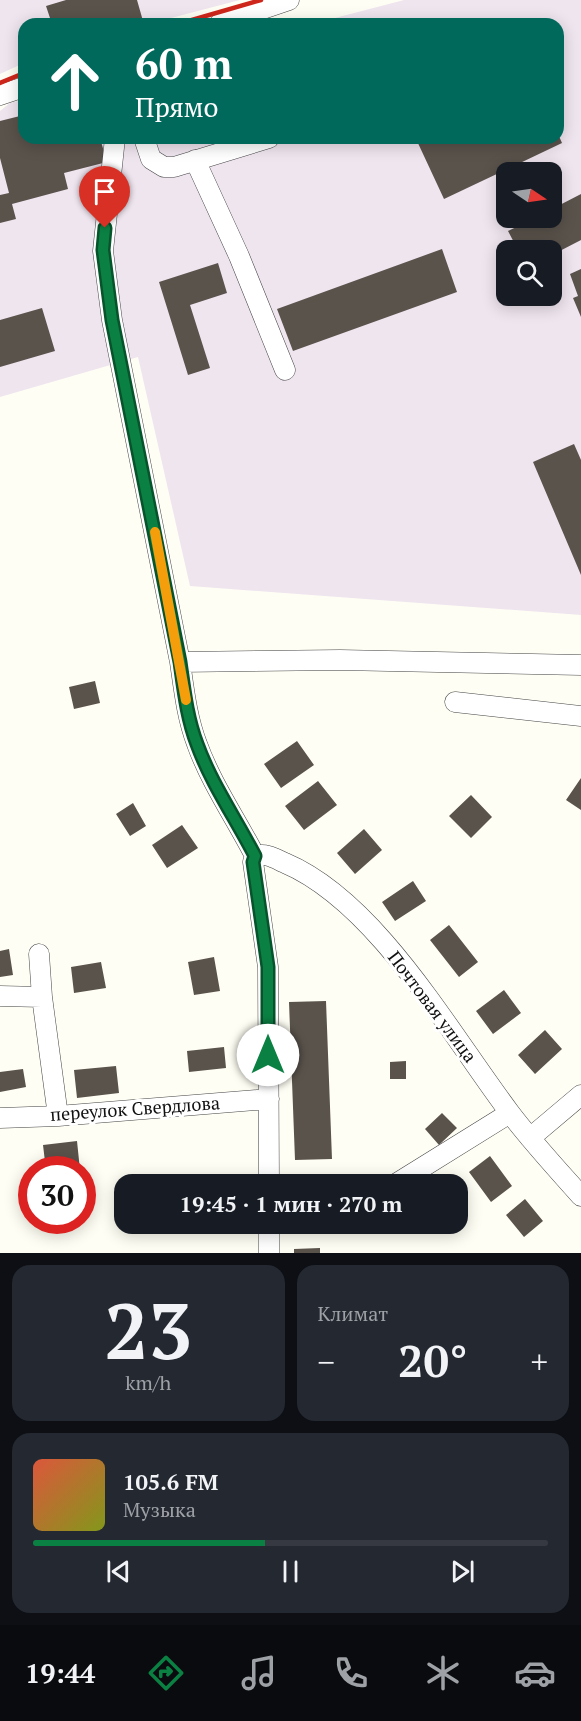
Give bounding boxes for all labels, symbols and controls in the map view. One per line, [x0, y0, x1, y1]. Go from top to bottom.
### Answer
text: 60 m [135, 35, 233, 91]
icon: ahead [36, 42, 114, 120]
text: Прямо [135, 89, 219, 125]
north arrow [496, 162, 562, 228]
map controls [496, 162, 562, 306]
pin [79, 166, 130, 228]
icon: arrive [88, 175, 121, 208]
button: search [496, 240, 562, 306]
street label: Почтовая улица [383, 946, 483, 1067]
position arrow [236, 1023, 300, 1087]
street label: переулок Свердлова [49, 1090, 221, 1126]
speed limit sign: 30 [18, 1156, 96, 1234]
text: 19:45 · 1 мин · 270 m [180, 1189, 402, 1218]
text: 23 [104, 1278, 192, 1381]
text: Климат [318, 1300, 388, 1327]
text: 20° [398, 1330, 467, 1390]
text: − [318, 1340, 335, 1383]
text: + [530, 1340, 548, 1383]
text: km/h [125, 1369, 171, 1396]
text: 105.6 FM [123, 1467, 218, 1496]
text: Музыка [123, 1496, 196, 1523]
icon: previous [102, 1555, 135, 1588]
icon: pause [274, 1555, 307, 1588]
icon: next [446, 1555, 479, 1588]
icon: directions [145, 1652, 187, 1694]
icon: music [238, 1652, 280, 1694]
icon: phone [330, 1652, 372, 1694]
icon: climate [422, 1652, 464, 1694]
icon: car [514, 1652, 556, 1694]
text: 19:44 [25, 1655, 95, 1691]

